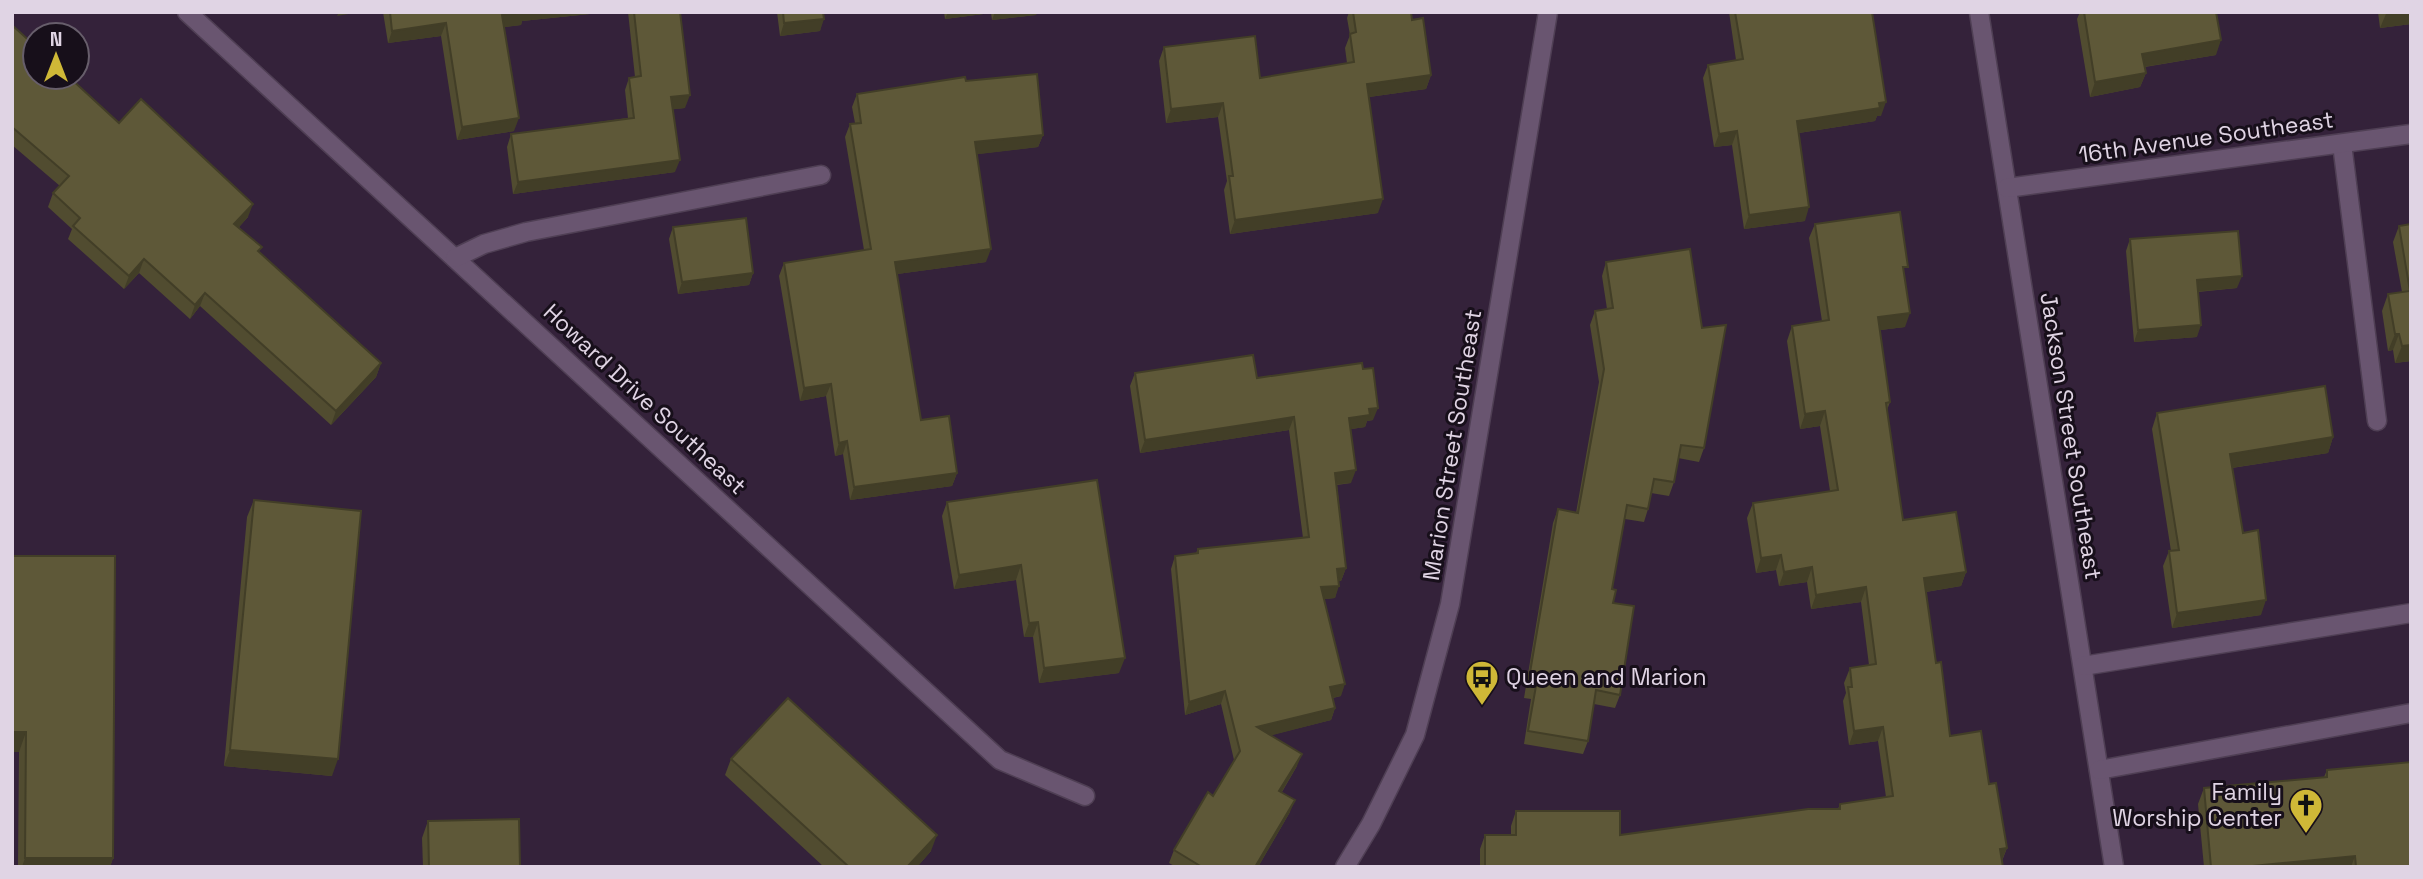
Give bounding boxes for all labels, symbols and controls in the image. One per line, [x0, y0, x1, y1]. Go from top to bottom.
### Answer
north arrow [21, 21, 91, 91]
text: N [50, 27, 62, 52]
street label: 16th Avenue Southeast [2076, 104, 2336, 170]
street label: Jackson Street Southeast [2033, 290, 2109, 582]
street label: Howard Drive Southeast [537, 297, 753, 501]
street label: Marion Street Southeast [1416, 307, 1488, 583]
bus stop icon: Queen and Marion [1463, 658, 1501, 707]
place label: Queen and Marion [1506, 662, 1707, 692]
place label: Family Worship Center [2112, 777, 2282, 833]
church icon: Family Worship Center [2287, 786, 2325, 835]

